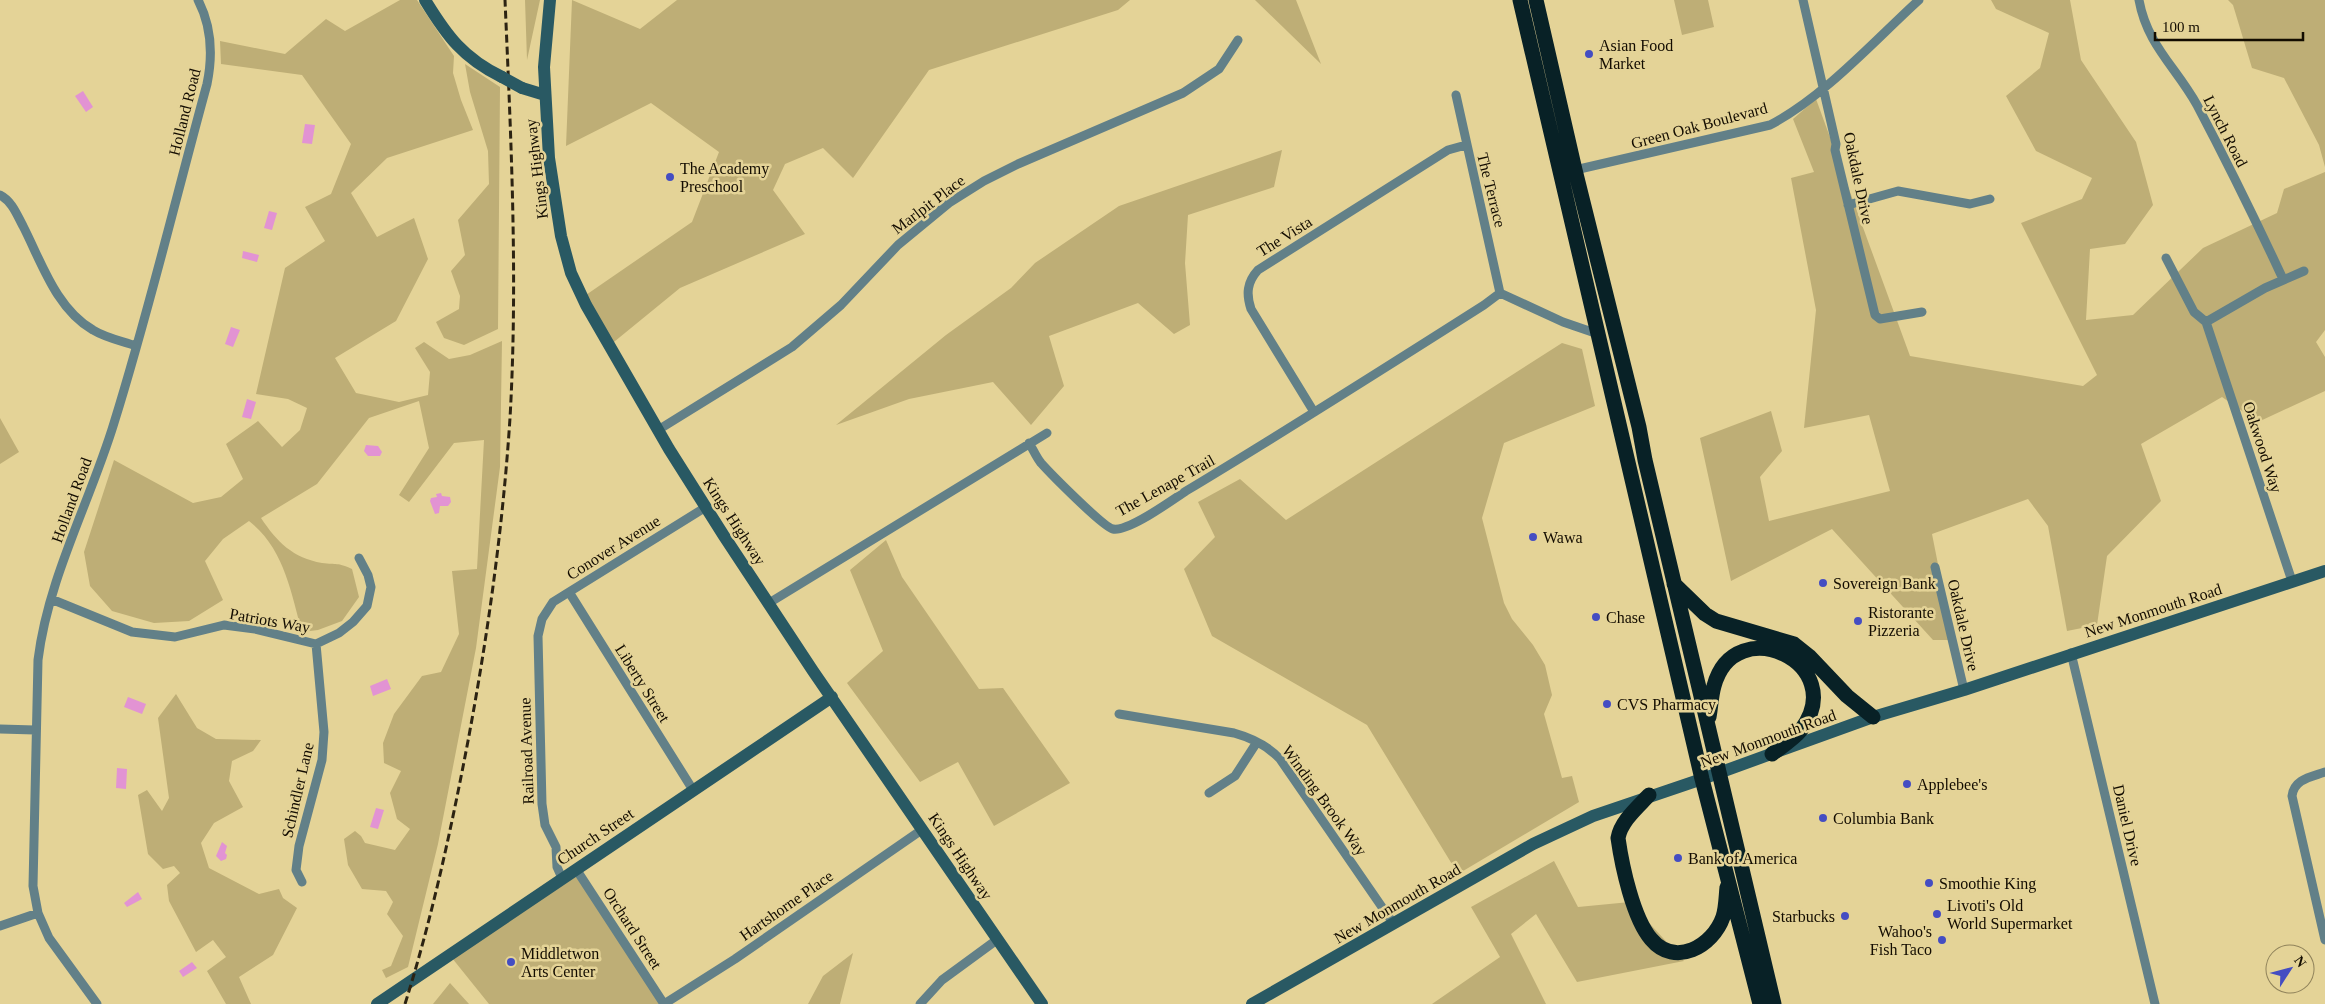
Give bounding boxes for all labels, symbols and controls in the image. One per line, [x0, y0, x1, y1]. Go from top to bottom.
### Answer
scale bar [2155, 10, 2302, 42]
text: 100 m [2162, 19, 2200, 35]
place label: Asian Food Market [1599, 37, 1673, 72]
marker: Asian Food Market [1583, 48, 1595, 60]
street label: Holland Road [165, 67, 204, 158]
street label: Lynch Road [2199, 93, 2251, 170]
street label: Green Oak Boulevard [1629, 99, 1769, 152]
street label: Kings Highway [522, 118, 552, 220]
street label: Oakdale Drive [1840, 130, 1877, 226]
street label: The Terrace [1474, 151, 1509, 229]
place label: The Academy Preschool [680, 160, 769, 195]
marker: The Academy Preschool [664, 171, 676, 183]
street label: Marlpit Place [889, 172, 969, 238]
street label: The Vista [1254, 213, 1315, 260]
street label: Oakwood Way [2239, 399, 2285, 495]
street label: The Lenape Trail [1113, 451, 1219, 520]
street label: Holland Road [48, 455, 95, 545]
street label: Kings Highway [699, 474, 769, 569]
street label: Conover Avenue [563, 512, 663, 583]
place label: Wawa [1543, 529, 1583, 546]
marker: Wawa [1527, 531, 1539, 543]
place label: Sovereign Bank [1833, 575, 1936, 593]
marker: Sovereign Bank [1817, 577, 1829, 589]
street label: Oakdale Drive [1945, 578, 1982, 673]
street label: New Monmouth Road [2082, 580, 2224, 641]
place label: Ristorante Pizzeria [1868, 604, 1934, 639]
street label: Patriots Way [228, 605, 312, 637]
place label: Chase [1606, 609, 1645, 626]
marker: Chase [1590, 611, 1602, 623]
marker: Ristorante Pizzeria [1852, 615, 1864, 627]
street label: Liberty Street [611, 641, 674, 726]
place label: CVS Pharmacy [1617, 696, 1716, 714]
street label: Railroad Avenue [516, 697, 537, 805]
marker: CVS Pharmacy [1601, 698, 1613, 710]
street label: New Monmouth Road [1698, 706, 1838, 771]
street label: Schindler Lane [278, 741, 317, 839]
street label: Winding Brook Way [1278, 742, 1370, 859]
place label: Applebee's [1917, 776, 1987, 794]
marker: Applebee's [1901, 778, 1913, 790]
street label: Daniel Drive [2110, 783, 2145, 867]
street label: Church Street [554, 804, 637, 868]
street label: Kings Highway [925, 810, 996, 903]
place label: Columbia Bank [1833, 810, 1934, 827]
marker: Columbia Bank [1817, 812, 1829, 824]
place label: Bank of America [1688, 850, 1797, 867]
marker: Bank of America [1672, 852, 1684, 864]
street label: New Monmouth Road [1331, 860, 1463, 947]
street label: Hartshorne Place [736, 867, 836, 944]
place label: Smoothie King [1939, 875, 2036, 893]
marker: Smoothie King [1923, 877, 1935, 889]
street label: Orchard Street [600, 884, 666, 973]
place label: Livoti's Old World Supermarket [1947, 897, 2073, 933]
place label: Starbucks [1772, 908, 1835, 925]
marker: Livoti's Old World Supermarket [1931, 908, 1943, 920]
marker: Starbucks [1839, 910, 1851, 922]
place label: Wahoo's Fish Taco [1870, 923, 1932, 958]
marker: Wahoo's Fish Taco [1936, 934, 1948, 946]
north arrow [2265, 944, 2315, 994]
place label: Middletwon Arts Center [521, 945, 599, 980]
text: N [2291, 953, 2309, 970]
marker: Middletwon Arts Center [505, 956, 517, 968]

